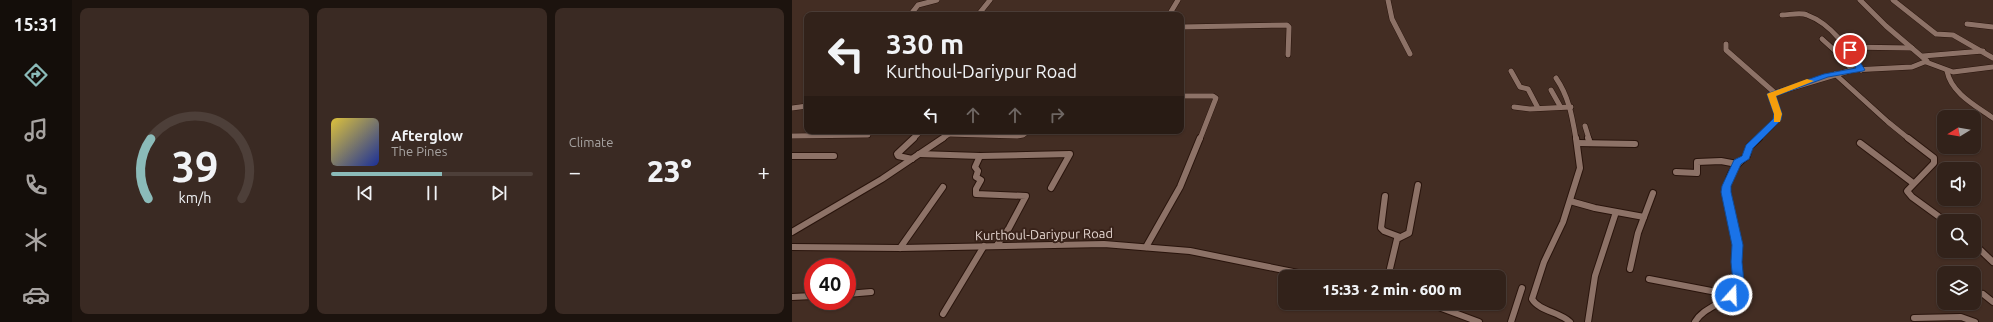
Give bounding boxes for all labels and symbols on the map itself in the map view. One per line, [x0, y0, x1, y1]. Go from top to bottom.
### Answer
pin [1833, 33, 1867, 67]
north arrow [1937, 110, 1981, 154]
street label: Kurthoul-Dariypur Road [975, 226, 1113, 242]
speed limit sign: 40 [804, 258, 856, 310]
position arrow [1711, 274, 1753, 316]

